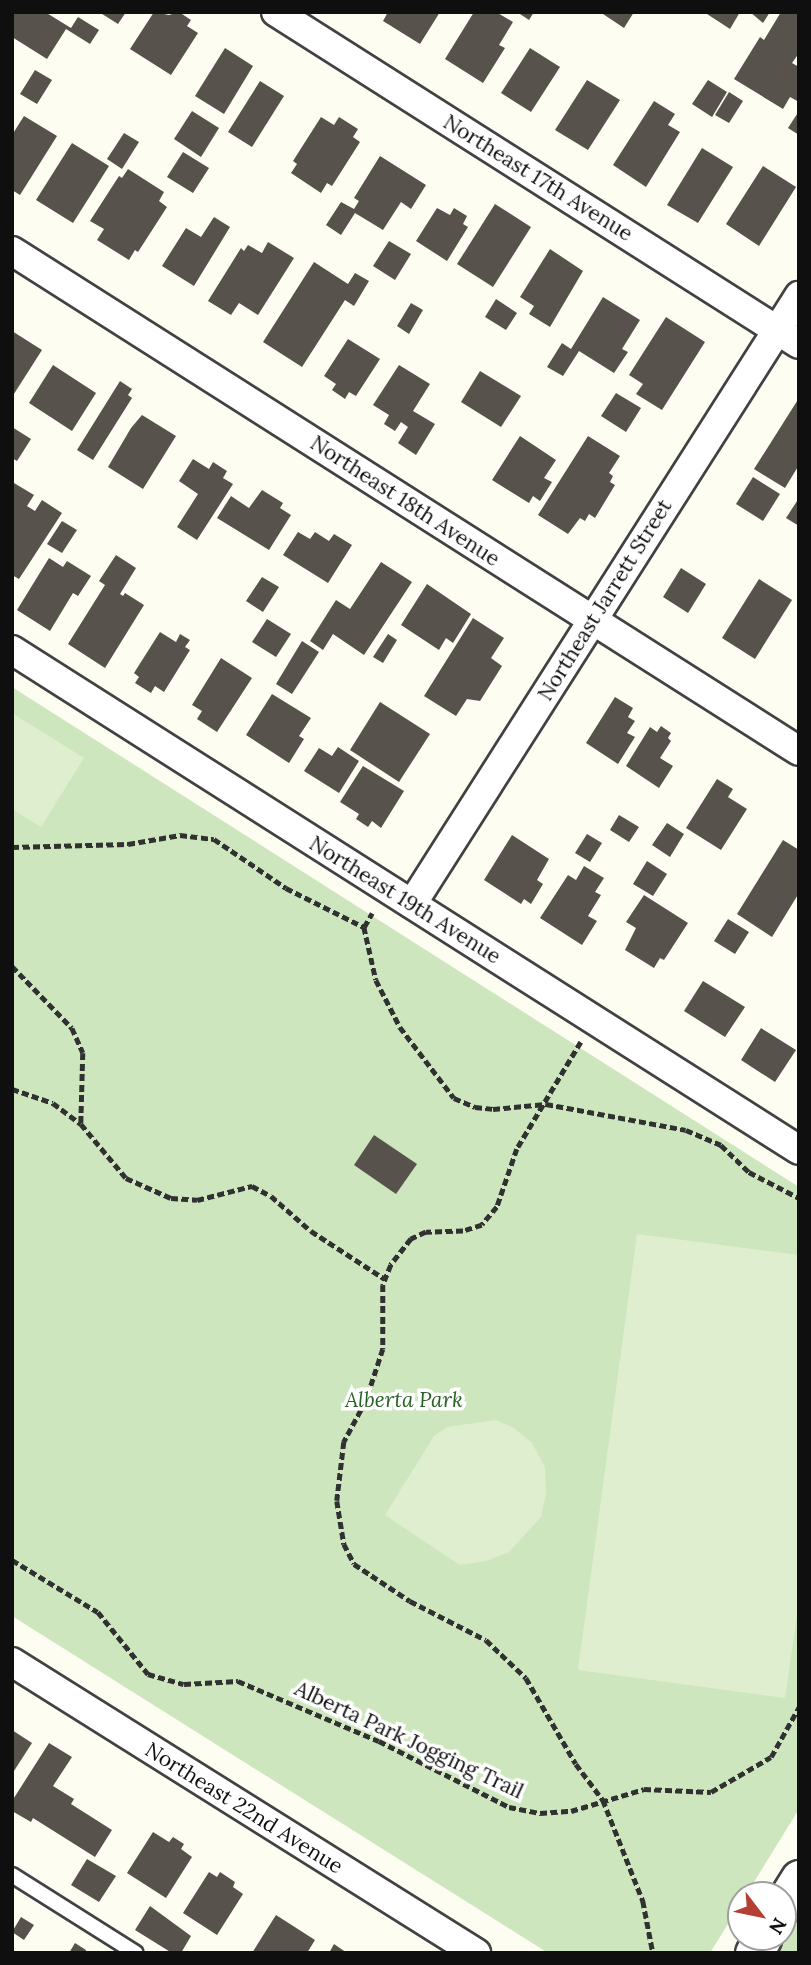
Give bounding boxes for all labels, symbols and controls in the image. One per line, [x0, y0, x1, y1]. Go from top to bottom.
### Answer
street label: Northeast 17th Avenue [439, 109, 637, 247]
street label: Northeast 18th Avenue [306, 430, 504, 572]
street label: Northeast Jarrett Street [533, 495, 677, 705]
street label: Northeast 19th Avenue [305, 831, 505, 969]
park label: Alberta Park [345, 1387, 463, 1413]
street label: Alberta Park Jogging Trail [291, 1676, 527, 1804]
street label: Northeast 22nd Avenue [141, 1737, 347, 1879]
north arrow [727, 1881, 797, 1951]
text: N [764, 1913, 792, 1939]

